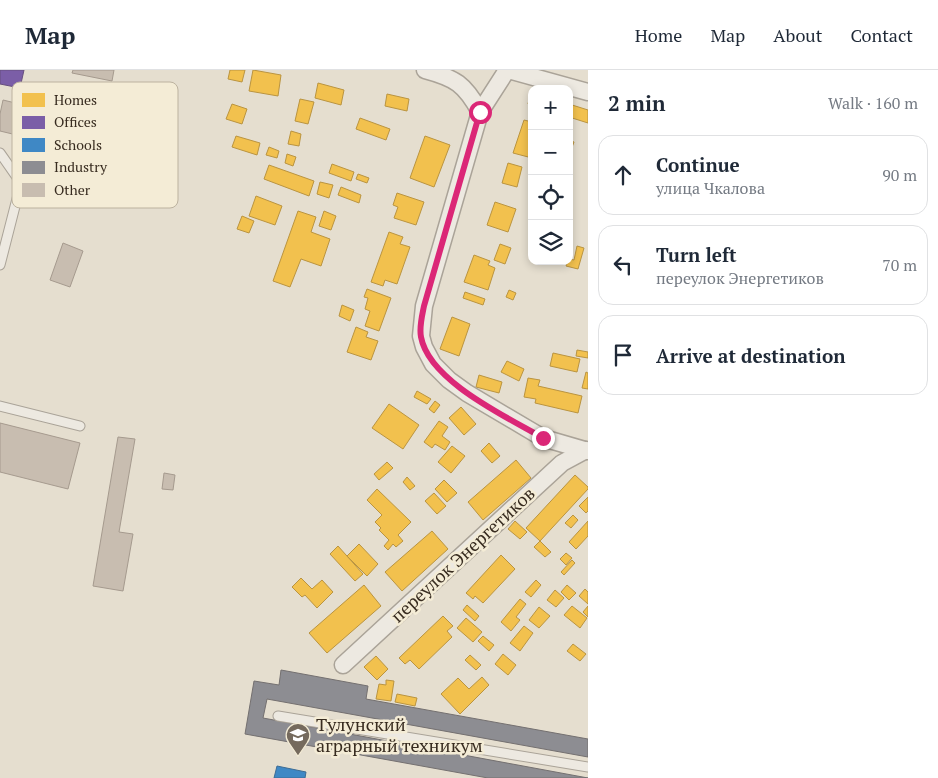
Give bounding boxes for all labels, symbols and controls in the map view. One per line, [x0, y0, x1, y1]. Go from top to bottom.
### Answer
text: Map [25, 19, 75, 51]
text: Home [635, 23, 682, 47]
text: Map [710, 23, 745, 47]
text: About [773, 23, 822, 47]
text: Contact [850, 23, 913, 47]
legend [12, 82, 178, 208]
map controls [528, 85, 573, 265]
button: + [528, 85, 573, 130]
text: 2 min [608, 89, 665, 117]
text: Homes [54, 90, 97, 109]
text: Walk · 160 m [828, 92, 918, 114]
route start [469, 101, 492, 124]
text: Offices [54, 112, 97, 131]
button: − [528, 130, 573, 175]
text: Schools [54, 135, 102, 154]
text: Continue [656, 152, 740, 177]
text: Industry [54, 157, 108, 176]
icon: ahead [609, 161, 637, 189]
text: 90 m [882, 164, 917, 186]
button: locate [528, 175, 573, 220]
text: улица Чкалова [656, 177, 765, 199]
text: Other [54, 180, 91, 199]
button: layers [528, 220, 573, 265]
text: Turn left [656, 242, 737, 267]
icon: left [609, 251, 637, 279]
text: 70 m [882, 254, 917, 276]
text: переулок Энергетиков [656, 267, 824, 289]
icon: arrive [609, 341, 637, 369]
text: Arrive at destination [656, 343, 845, 368]
route end [532, 427, 555, 450]
street label: переулок Энергетиков [385, 481, 540, 627]
place label: Тулунский аграрный техникум [316, 712, 483, 757]
school or university icon: Тулунский аграрный техникум [285, 722, 311, 756]

